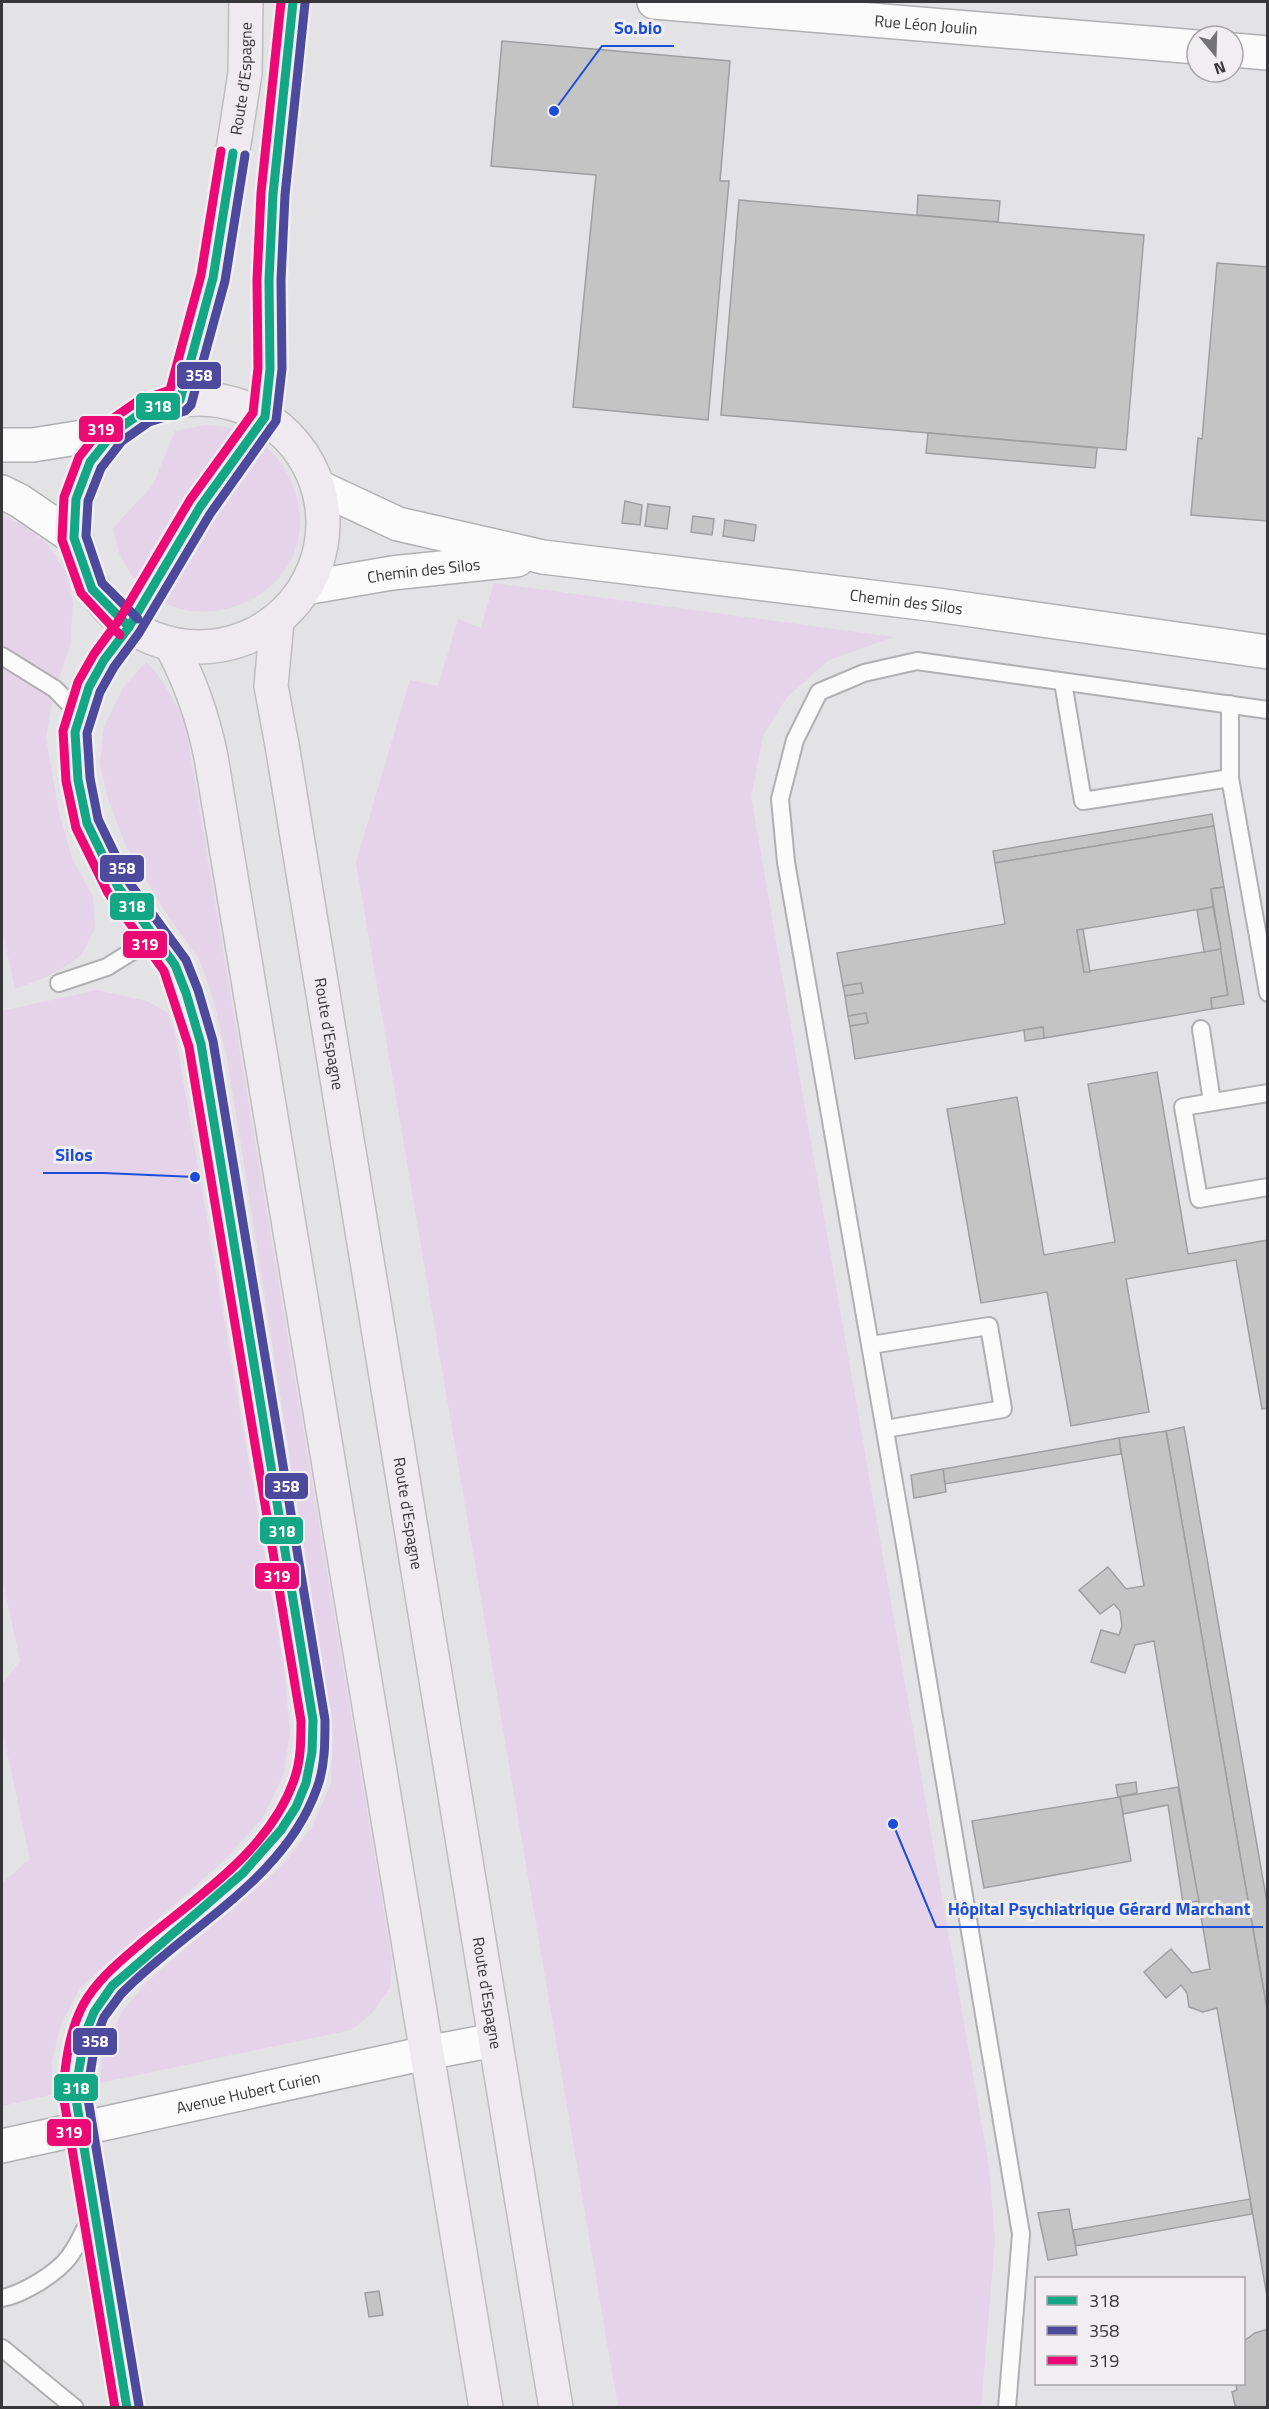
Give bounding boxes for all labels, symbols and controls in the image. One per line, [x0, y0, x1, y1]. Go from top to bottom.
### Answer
street label: Rue Léon Joulin [873, 8, 979, 41]
callout: So.bio [602, 10, 674, 46]
text: So.bio [614, 14, 662, 41]
street label: Route d'Espagne [223, 22, 258, 137]
north arrow [1185, 24, 1245, 84]
text: N [1211, 55, 1229, 81]
line badge: 358 [176, 361, 222, 390]
text: 358 [186, 363, 212, 387]
line badge: 318 [135, 392, 181, 421]
text: 318 [145, 394, 171, 418]
line badge: 319 [78, 415, 124, 443]
text: 319 [88, 417, 114, 441]
street label: Chemin des Silos [365, 552, 481, 589]
street label: Chemin des Silos [848, 582, 964, 621]
line badge: 358 [99, 854, 145, 883]
text: 358 [109, 856, 135, 880]
line badge: 318 [109, 892, 155, 921]
text: 318 [119, 894, 145, 918]
line badge: 319 [122, 930, 168, 959]
text: 319 [132, 932, 158, 956]
street label: Route d'Espagne [309, 976, 351, 1092]
callout: Silos [43, 1137, 104, 1173]
text: Silos [55, 1141, 93, 1168]
street label: Route d'Espagne [388, 1455, 430, 1571]
line badge: 358 [264, 1472, 309, 1500]
text: 358 [273, 1474, 299, 1498]
line badge: 318 [259, 1516, 304, 1545]
text: 318 [269, 1519, 295, 1543]
line badge: 319 [254, 1562, 300, 1590]
text: 319 [264, 1564, 290, 1588]
callout: Hôpital Psychiatrique Gérard Marchant [936, 1891, 1263, 1927]
text: Hôpital Psychiatrique Gérard Marchant [948, 1895, 1251, 1922]
street label: Route d'Espagne [467, 1935, 509, 2051]
line badge: 358 [72, 2027, 118, 2056]
text: 358 [82, 2029, 108, 2053]
street label: Avenue Hubert Curien [174, 2065, 322, 2119]
line badge: 318 [53, 2073, 99, 2102]
text: 318 [63, 2076, 89, 2100]
line badge: 319 [46, 2118, 92, 2147]
text: 319 [56, 2120, 82, 2144]
legend [1035, 2277, 1245, 2385]
text: 318 [1089, 2287, 1119, 2314]
text: 358 [1089, 2317, 1119, 2344]
text: 319 [1089, 2347, 1119, 2374]

